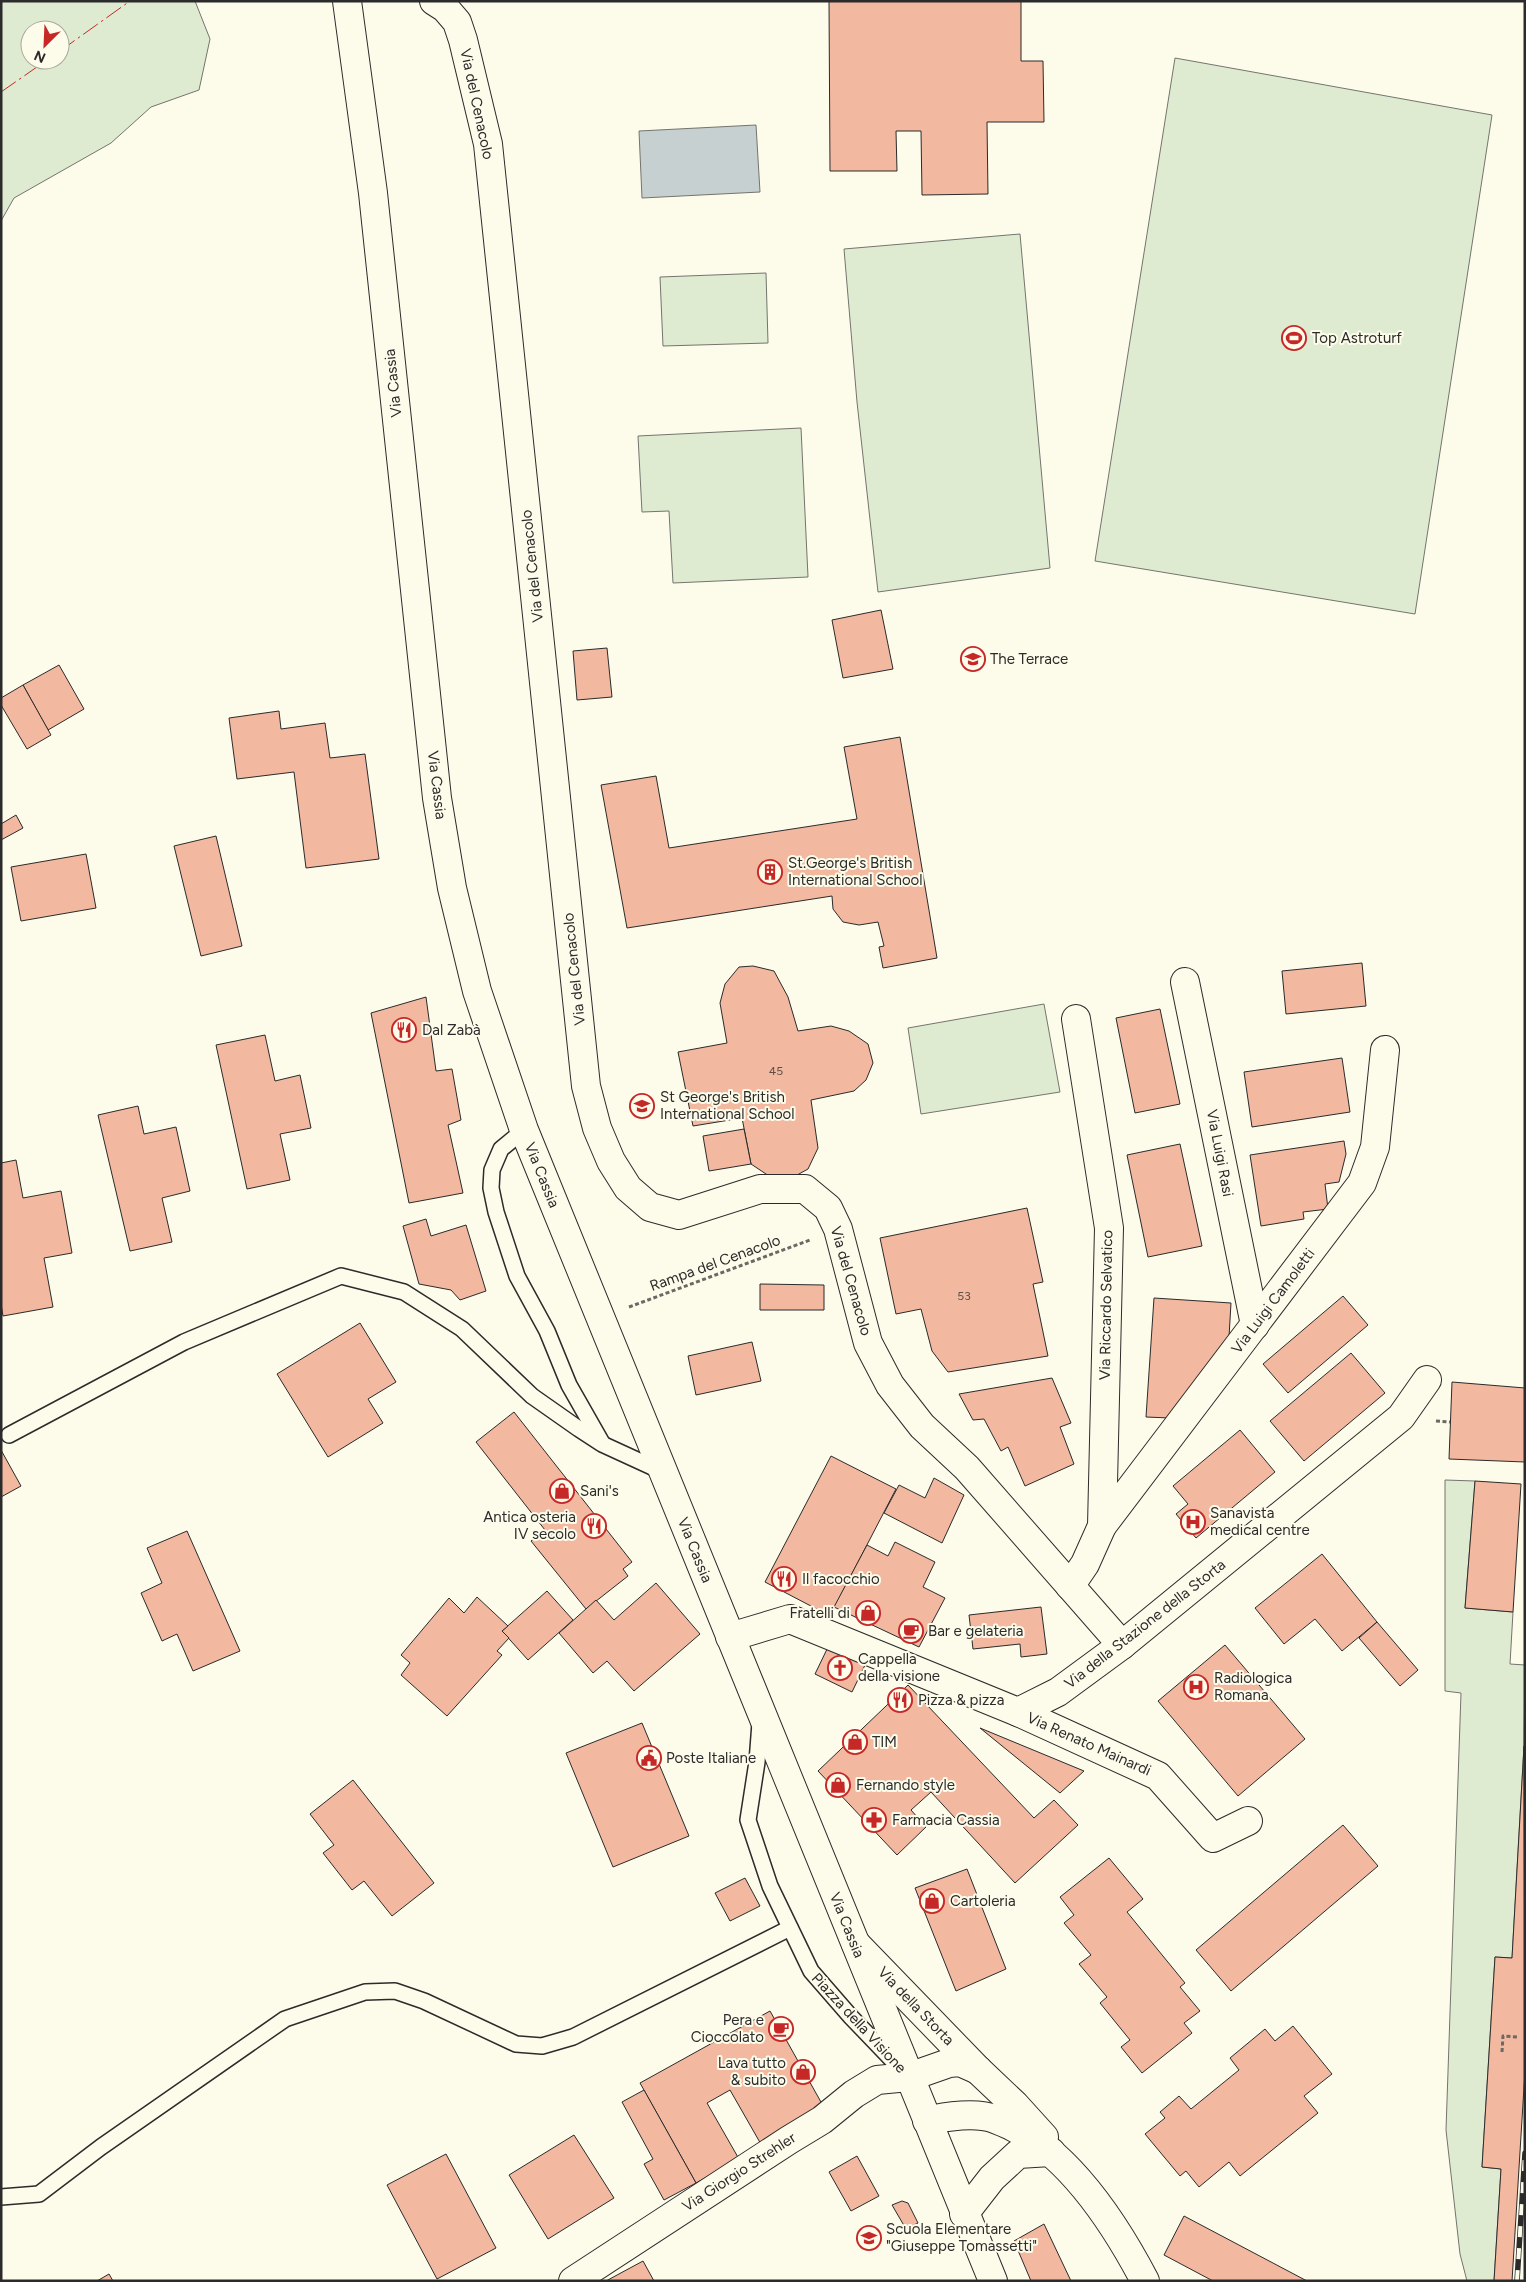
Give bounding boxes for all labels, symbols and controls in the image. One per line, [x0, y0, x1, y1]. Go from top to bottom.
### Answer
north arrow [20, 20, 70, 70]
text: N [32, 46, 48, 66]
street label: Via del Cenacolo [456, 47, 498, 161]
sports icon: Top Astroturf [1281, 325, 1307, 351]
place label: Top Astroturf [1312, 329, 1402, 347]
street label: Via Cassia [380, 348, 406, 418]
street label: Via del Cenacolo [517, 509, 547, 623]
school or university icon: The Terrace [960, 646, 986, 672]
place label: The Terrace [990, 650, 1068, 668]
street label: Via Cassia [424, 750, 450, 820]
place label: St.George's British International School [788, 854, 923, 889]
building icon: St.George's British International School [757, 859, 783, 885]
street label: Via del Cenacolo [559, 912, 589, 1026]
restaurant icon: Dal Zabà [391, 1017, 417, 1043]
place label: Dal Zabà [422, 1021, 481, 1039]
house number: 45 [769, 1064, 783, 1078]
place label: St George's British International School [660, 1088, 795, 1123]
school or university icon: St George's British International School [629, 1093, 655, 1119]
street label: Via Luigi Rasi [1203, 1108, 1237, 1198]
street label: Via Cassia [521, 1140, 563, 1210]
street label: Via del Cenacolo [827, 1224, 875, 1338]
street label: Via Riccardo Selvatico [1096, 1229, 1116, 1380]
street label: Rampa del Cenacolo [647, 1231, 783, 1295]
street label: Via Luigi Camoletti [1228, 1245, 1318, 1357]
house number: 53 [957, 1289, 971, 1303]
shop icon: Sani's [549, 1478, 575, 1504]
place label: Sani's [580, 1482, 619, 1500]
place label: Sanavista medical centre [1210, 1504, 1310, 1539]
place label: Antica osteria IV secolo [483, 1508, 576, 1543]
hospital icon: Sanavista medical centre [1180, 1509, 1206, 1535]
restaurant icon: Antica osteria IV secolo [581, 1513, 607, 1539]
street label: Via Cassia [674, 1515, 716, 1585]
street label: Via della Stazione della Storta [1061, 1556, 1229, 1692]
restaurant icon: Il facocchio [771, 1566, 797, 1592]
place label: Il facocchio [802, 1570, 880, 1588]
shop icon: Fratelli di [855, 1600, 881, 1626]
place label: Fratelli di [789, 1604, 850, 1622]
cafe icon: Bar e gelateria [898, 1618, 924, 1644]
place label: Bar e gelateria [928, 1622, 1023, 1640]
place label: Cappella della visione [858, 1650, 940, 1685]
church icon: Cappella della visione [827, 1655, 853, 1681]
place label: Radiologica Romana [1214, 1669, 1292, 1704]
hospital icon: Radiologica Romana [1183, 1674, 1209, 1700]
restaurant icon: Pizza & pizza [887, 1687, 913, 1713]
place label: Pizza & pizza [918, 1691, 1004, 1709]
street label: Via Renato Mainardi [1024, 1709, 1154, 1779]
shop icon: TIM [842, 1729, 868, 1755]
place label: TIM [872, 1733, 897, 1751]
public building icon: Poste Italiane [636, 1745, 662, 1771]
place label: Poste Italiane [666, 1749, 756, 1767]
shop icon: Fernando style [825, 1772, 851, 1798]
place label: Fernando style [856, 1776, 955, 1794]
pharmacy icon: Farmacia Cassia [861, 1807, 887, 1833]
place label: Farmacia Cassia [892, 1811, 1000, 1829]
shop icon: Cartoleria [919, 1888, 945, 1914]
street label: Via Cassia [826, 1890, 868, 1960]
place label: Cartoleria [950, 1892, 1016, 1910]
street label: Via della Storta [874, 1963, 958, 2049]
street label: Piazza della Visione [808, 1969, 910, 2077]
place label: Pera e Cioccolato [691, 2011, 764, 2046]
cafe icon: Pera e Cioccolato [768, 2016, 794, 2042]
place label: Lava tutto & subito [718, 2054, 786, 2089]
shop icon: Lava tutto & subito [790, 2059, 816, 2085]
street label: Via Giorgio Strehler [679, 2129, 799, 2215]
place label: Scuola Elementare "Giuseppe Tomassetti" [886, 2220, 1037, 2255]
school or university icon: Scuola Elementare "Giuseppe Tomassetti" [856, 2225, 882, 2251]

